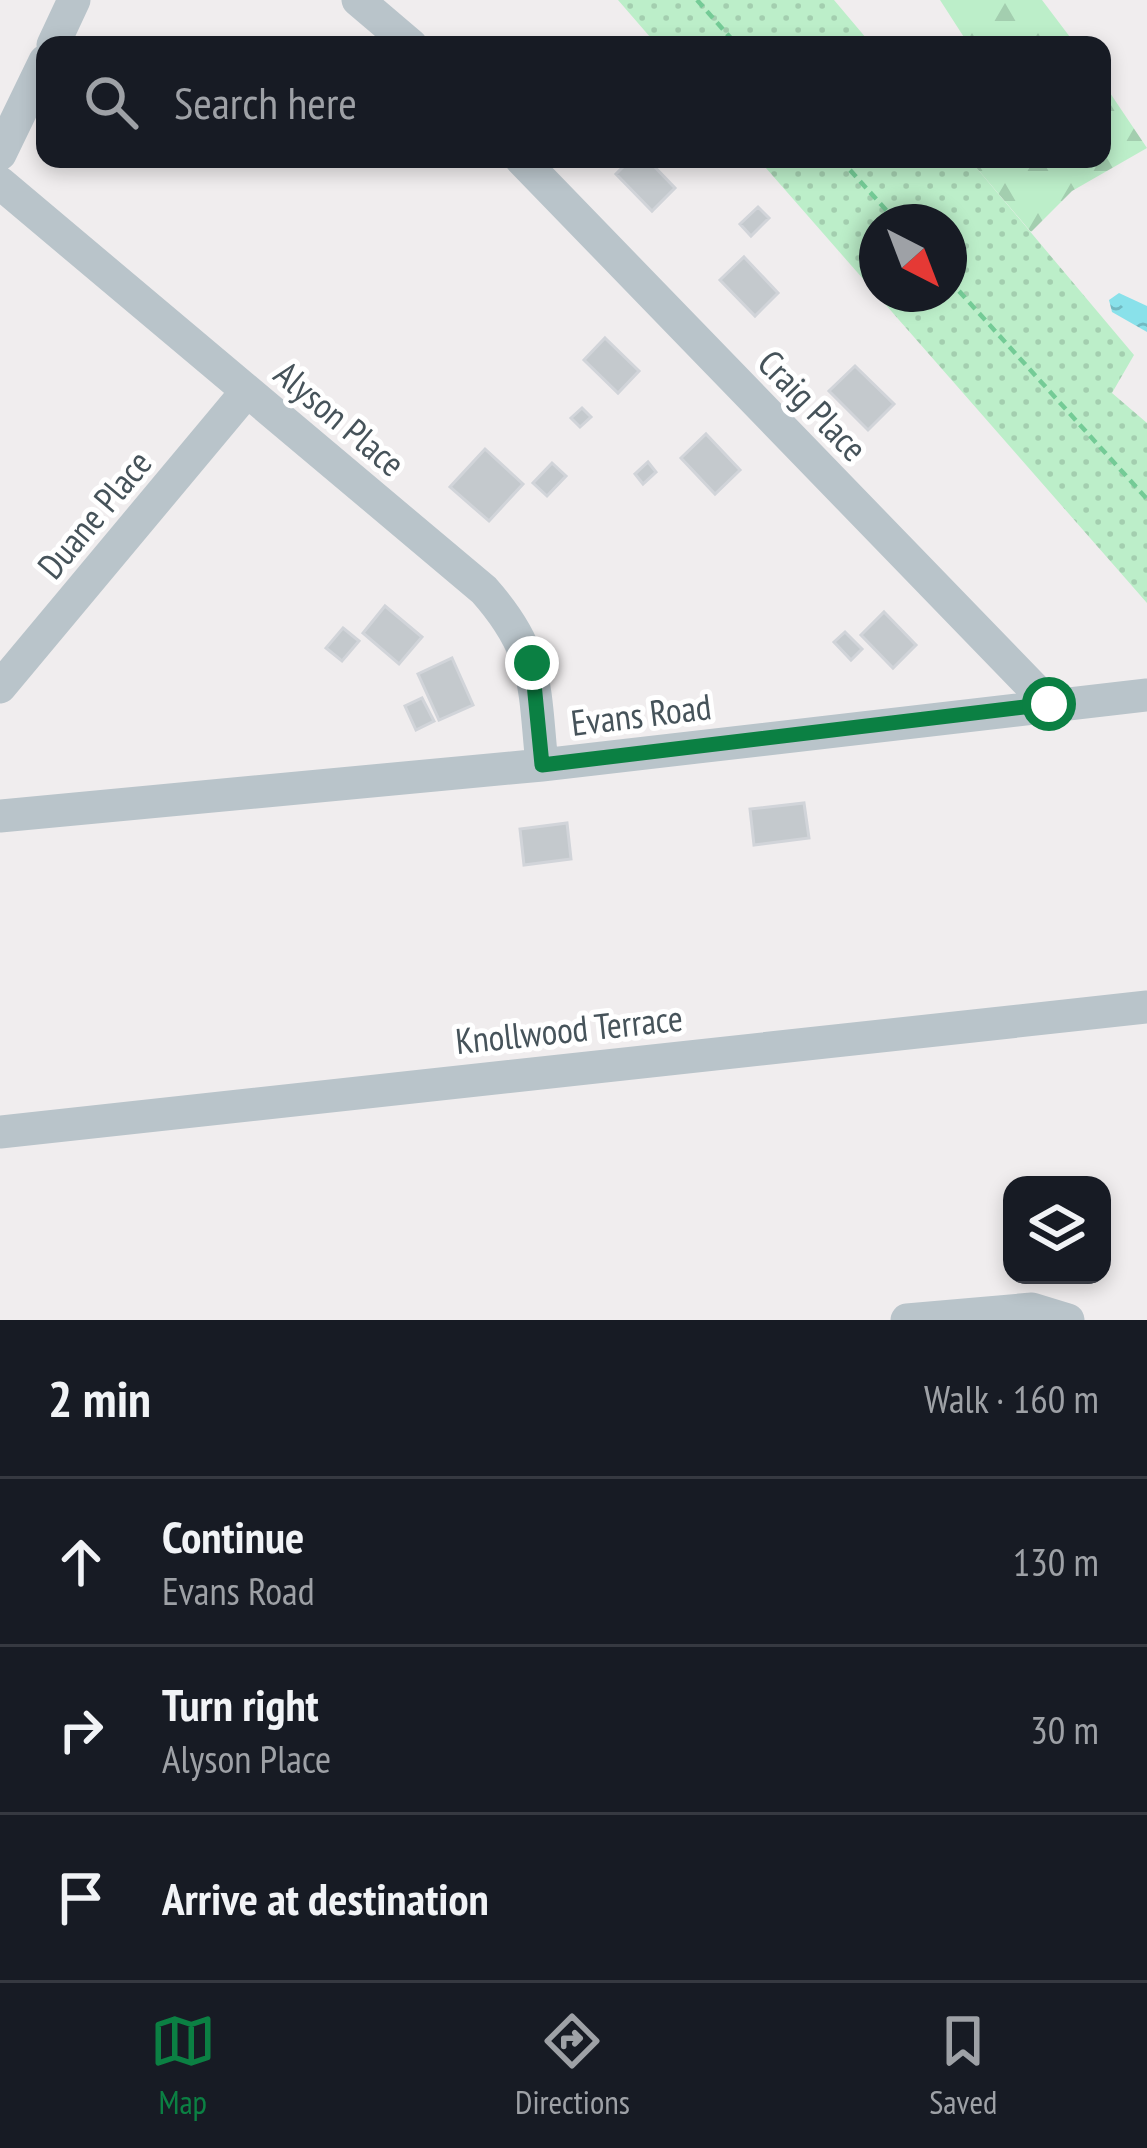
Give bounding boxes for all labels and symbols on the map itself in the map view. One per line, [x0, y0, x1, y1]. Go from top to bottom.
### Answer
north arrow [859, 204, 967, 312]
street label: Craig Place [748, 339, 878, 471]
street label: Alyson Place [265, 350, 415, 486]
street label: Duane Place [27, 440, 161, 588]
route end [505, 636, 559, 690]
route start [1022, 677, 1076, 731]
street label: Evans Road [568, 682, 714, 746]
street label: Knollwood Terrace [453, 994, 685, 1064]

